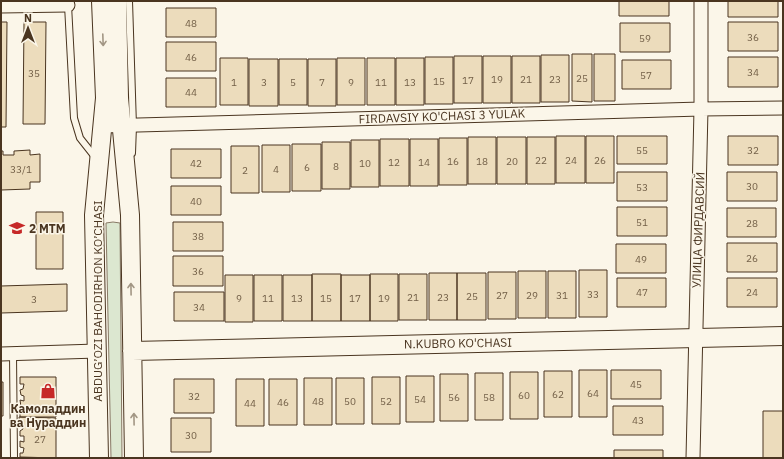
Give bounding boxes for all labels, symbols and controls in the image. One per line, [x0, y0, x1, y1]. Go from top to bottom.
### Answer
north arrow [8, 8, 48, 48]
text: N [24, 11, 32, 25]
house number: 48 [185, 17, 197, 30]
house number: 36 [747, 31, 759, 44]
house number: 59 [639, 32, 651, 45]
one-way arrow [99, 33, 106, 46]
house number: 46 [185, 51, 197, 64]
house number: 34 [747, 66, 759, 79]
house number: 35 [28, 67, 40, 80]
house number: 57 [640, 69, 652, 82]
house number: 25 [576, 72, 588, 85]
house number: 19 [491, 73, 503, 86]
house number: 21 [520, 73, 532, 86]
house number: 23 [549, 73, 561, 86]
house number: 17 [462, 74, 474, 87]
house number: 15 [433, 75, 445, 88]
house number: 1 [231, 76, 237, 89]
house number: 3 [261, 76, 267, 89]
house number: 5 [290, 76, 296, 89]
house number: 7 [319, 76, 325, 89]
house number: 9 [348, 76, 354, 89]
house number: 11 [375, 76, 387, 89]
house number: 13 [404, 76, 416, 89]
house number: 44 [185, 86, 197, 99]
street label: FIRDAVSIY KO'CHASI 3 YULAK [358, 106, 526, 126]
house number: 55 [636, 144, 648, 157]
house number: 32 [747, 144, 759, 157]
house number: 22 [535, 154, 547, 167]
house number: 24 [565, 154, 577, 167]
house number: 26 [594, 154, 606, 167]
house number: 16 [447, 155, 459, 168]
house number: 18 [476, 155, 488, 168]
house number: 20 [506, 155, 518, 168]
house number: 12 [388, 156, 400, 169]
house number: 14 [418, 156, 430, 169]
house number: 42 [190, 157, 202, 170]
house number: 10 [359, 157, 371, 170]
house number: 8 [333, 160, 339, 173]
house number: 6 [304, 161, 310, 174]
house number: 33/1 [10, 163, 32, 176]
house number: 4 [273, 163, 279, 176]
house number: 2 [242, 164, 248, 177]
street label: УЛИЦА ФИРДАВСИЙ [688, 172, 708, 288]
house number: 30 [746, 180, 758, 193]
house number: 53 [636, 181, 648, 194]
house number: 40 [190, 195, 202, 208]
street label: ABDUG’OZI BAHODIRHON KO’CHASI [90, 200, 105, 402]
house number: 51 [636, 216, 648, 229]
house number: 28 [746, 217, 758, 230]
school or university icon: 2 MTM [8, 219, 26, 237]
place label: 2 MTM [29, 221, 66, 236]
house number: 38 [192, 230, 204, 243]
house number: 26 [746, 252, 758, 265]
house number: 49 [635, 253, 647, 266]
house number: 36 [192, 265, 204, 278]
one-way arrow [127, 283, 135, 296]
house number: 47 [636, 286, 648, 299]
house number: 24 [746, 286, 758, 299]
house number: 33 [587, 288, 599, 301]
house number: 27 [496, 289, 508, 302]
house number: 29 [526, 289, 538, 302]
house number: 31 [556, 289, 568, 302]
house number: 25 [466, 290, 478, 303]
house number: 21 [407, 291, 419, 304]
house number: 23 [437, 291, 449, 304]
house number: 9 [236, 292, 242, 305]
house number: 11 [262, 292, 274, 305]
house number: 13 [291, 292, 303, 305]
house number: 15 [320, 292, 332, 305]
house number: 17 [349, 292, 361, 305]
house number: 19 [378, 292, 390, 305]
house number: 3 [31, 293, 37, 306]
house number: 34 [193, 301, 205, 314]
street label: N.KUBRO KO'CHASI [404, 335, 512, 351]
house number: 45 [630, 378, 642, 391]
shop icon: Камоладдин ва Нураддин [39, 382, 57, 400]
house number: 64 [587, 387, 599, 400]
house number: 62 [552, 388, 564, 401]
house number: 60 [518, 389, 530, 402]
house number: 32 [188, 390, 200, 403]
house number: 56 [448, 391, 460, 404]
house number: 58 [483, 391, 495, 404]
house number: 54 [414, 393, 426, 406]
house number: 48 [312, 395, 324, 408]
house number: 50 [344, 395, 356, 408]
house number: 52 [380, 395, 392, 408]
house number: 46 [277, 396, 289, 409]
house number: 44 [244, 397, 256, 410]
place label: Камоладдин ва Нураддин [10, 401, 86, 430]
one-way arrow [130, 413, 138, 426]
house number: 43 [632, 414, 644, 427]
house number: 30 [185, 429, 197, 442]
house number: 27 [34, 433, 46, 446]

